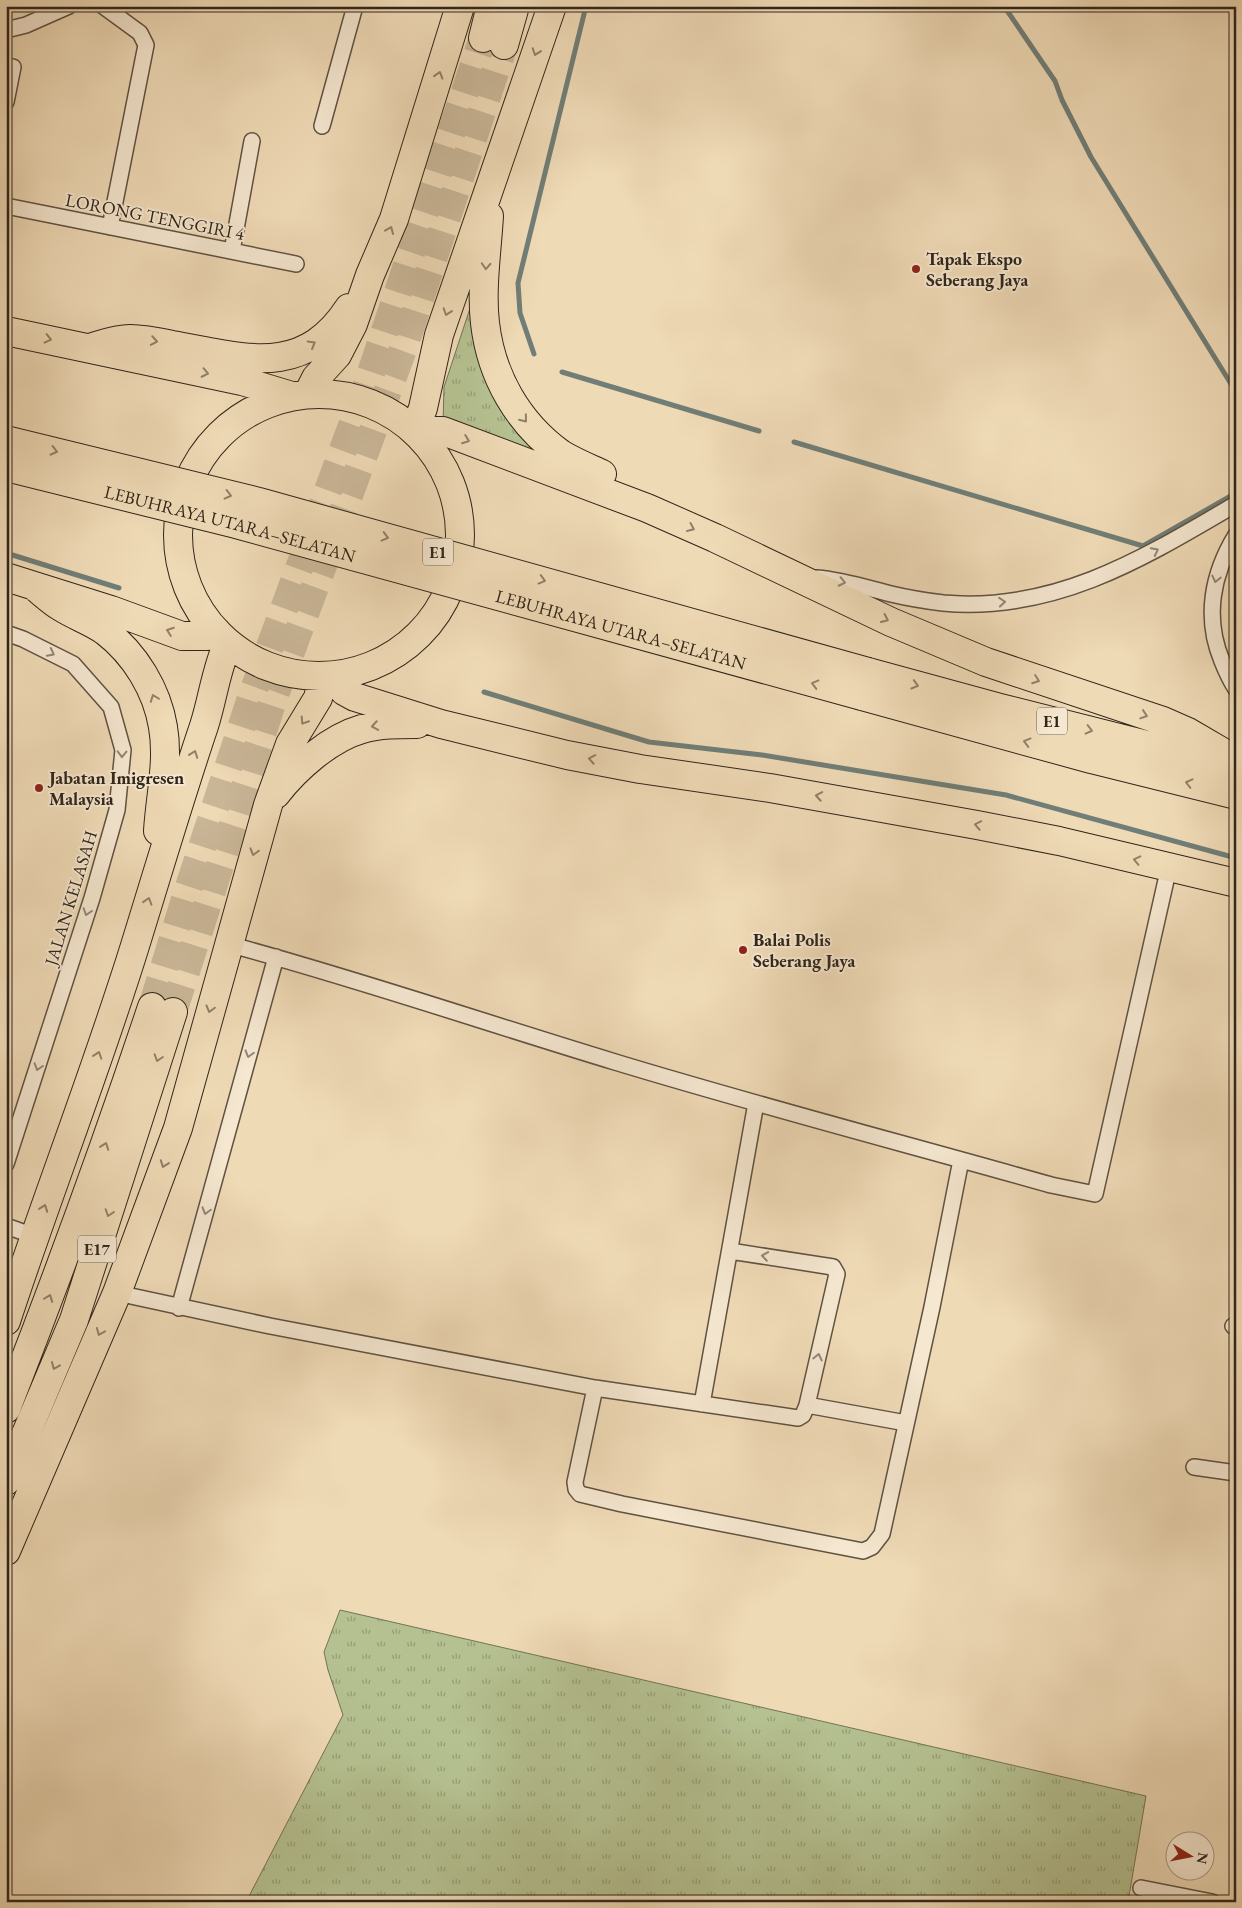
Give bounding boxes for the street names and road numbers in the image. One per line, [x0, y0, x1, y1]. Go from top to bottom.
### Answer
street label: LORONG TENGGIRI 4 [64, 188, 247, 245]
street label: LEBUHRAYA UTARA–SELATAN [102, 480, 359, 567]
road number: E1 [423, 538, 453, 566]
street label: LEBUHRAYA UTARA–SELATAN [493, 584, 749, 675]
road number: E1 [1037, 708, 1067, 734]
street label: JALAN KELASAH [38, 827, 102, 970]
road number: E17 [78, 1236, 116, 1262]

